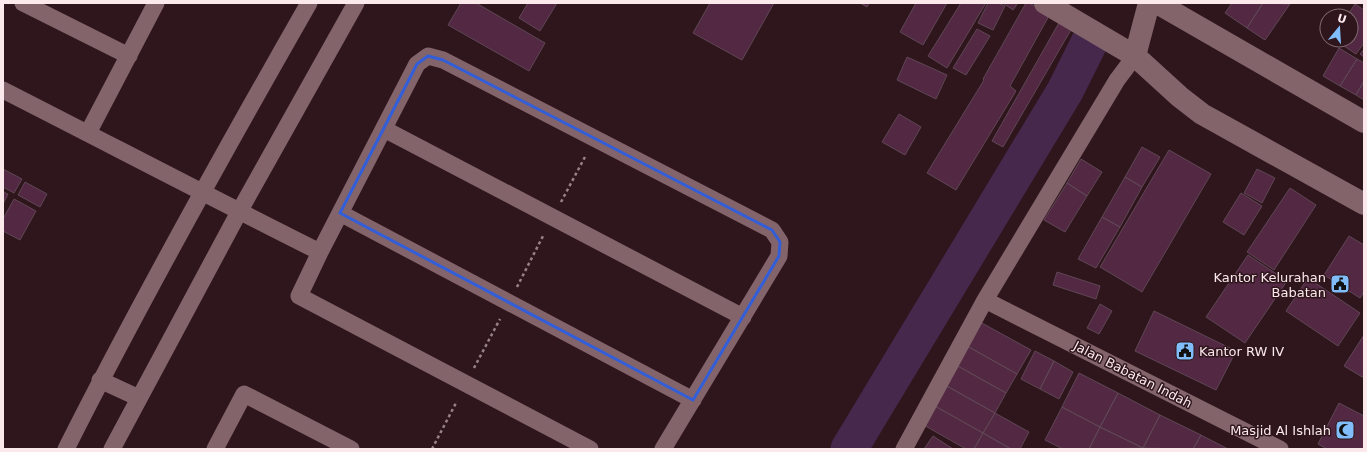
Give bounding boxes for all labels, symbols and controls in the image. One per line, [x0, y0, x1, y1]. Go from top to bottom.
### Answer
north arrow [1319, 8, 1359, 48]
text: U [1336, 11, 1348, 27]
place label: Kantor Kelurahan Babatan [1213, 270, 1326, 300]
public building icon: Kantor Kelurahan Babatan [1329, 273, 1351, 295]
street label: Jalan Babatan Indah [1070, 338, 1194, 411]
public building icon: Kantor RW IV [1174, 340, 1196, 362]
place label: Kantor RW IV [1199, 344, 1284, 359]
mosque icon: Masjid Al Ishlah [1334, 419, 1356, 441]
place label: Masjid Al Ishlah [1230, 423, 1331, 438]

